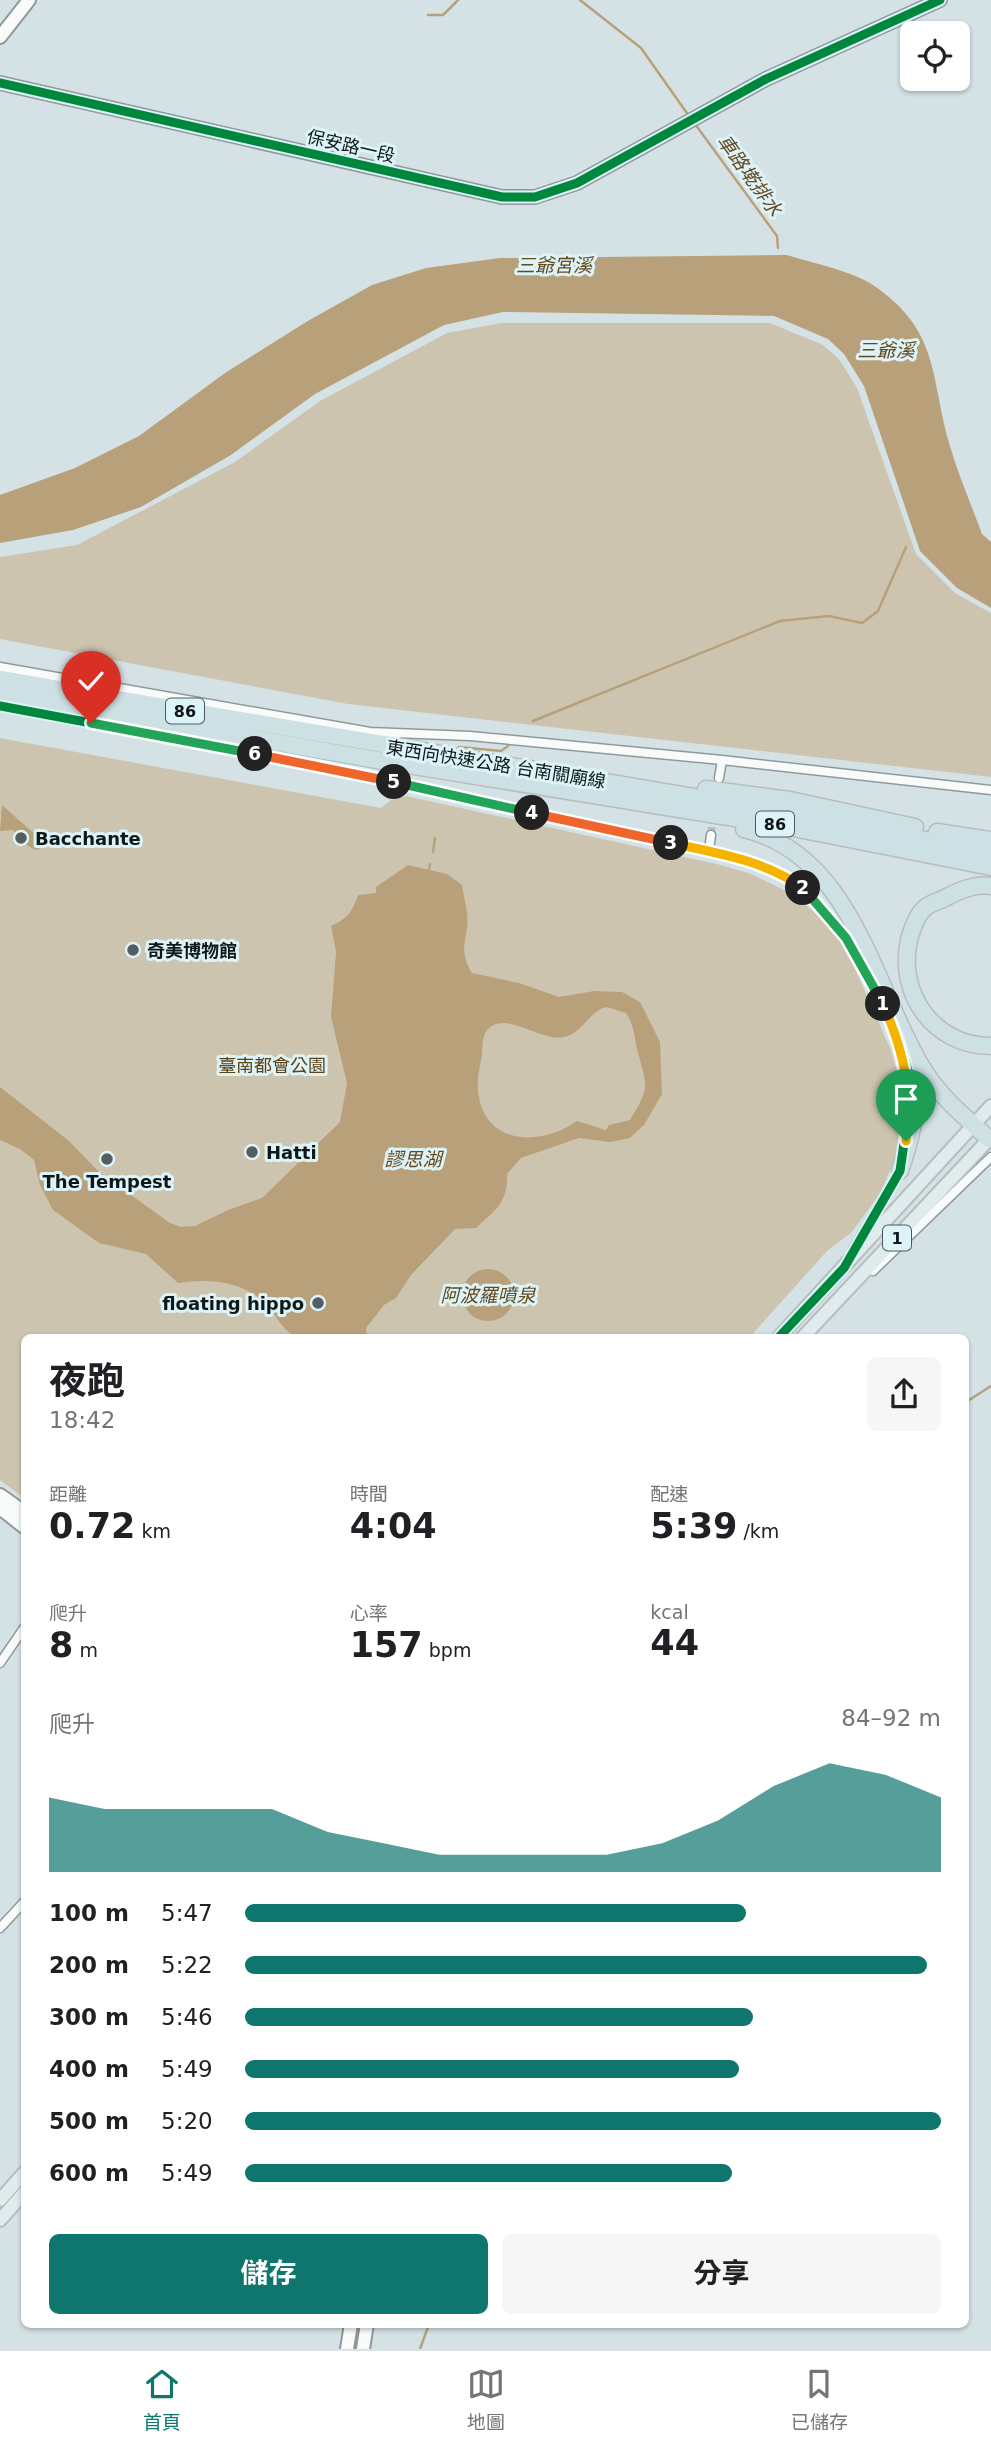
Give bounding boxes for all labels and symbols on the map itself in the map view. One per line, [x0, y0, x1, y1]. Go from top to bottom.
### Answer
street label: 保安路一段 [305, 126, 397, 166]
water label: 車路墘排水 [713, 130, 787, 221]
water label: 三爺宮溪 [516, 254, 595, 276]
water label: 三爺溪 [857, 339, 917, 361]
pin [61, 651, 121, 723]
road number: 86 [166, 698, 204, 724]
pin: 6 [238, 736, 272, 772]
street label: 東西向快速公路 台南關廟線 [385, 736, 607, 792]
pin: 5 [376, 764, 412, 800]
pin: 4 [514, 796, 550, 830]
road number: 86 [756, 811, 794, 836]
pin: 3 [654, 826, 688, 860]
place label: Bacchante [35, 828, 141, 849]
marker: Bacchante [13, 830, 29, 846]
pin: 2 [786, 870, 820, 906]
place label: 奇美博物館 [147, 940, 237, 961]
marker: 奇美博物館 [125, 942, 141, 958]
pin: 1 [866, 986, 900, 1021]
park label: 臺南都會公園 [218, 1055, 326, 1076]
pin [876, 1069, 936, 1141]
place label: Hatti [266, 1142, 317, 1163]
marker: Hatti [244, 1144, 260, 1160]
water label: 謬思湖 [384, 1148, 444, 1170]
marker: The Tempest [99, 1151, 115, 1167]
place label: The Tempest [43, 1171, 172, 1192]
road number: 1 [883, 1226, 911, 1250]
water label: 阿波羅噴泉 [440, 1284, 536, 1306]
place label: floating hippo [162, 1293, 304, 1314]
marker: floating hippo [310, 1295, 326, 1311]

